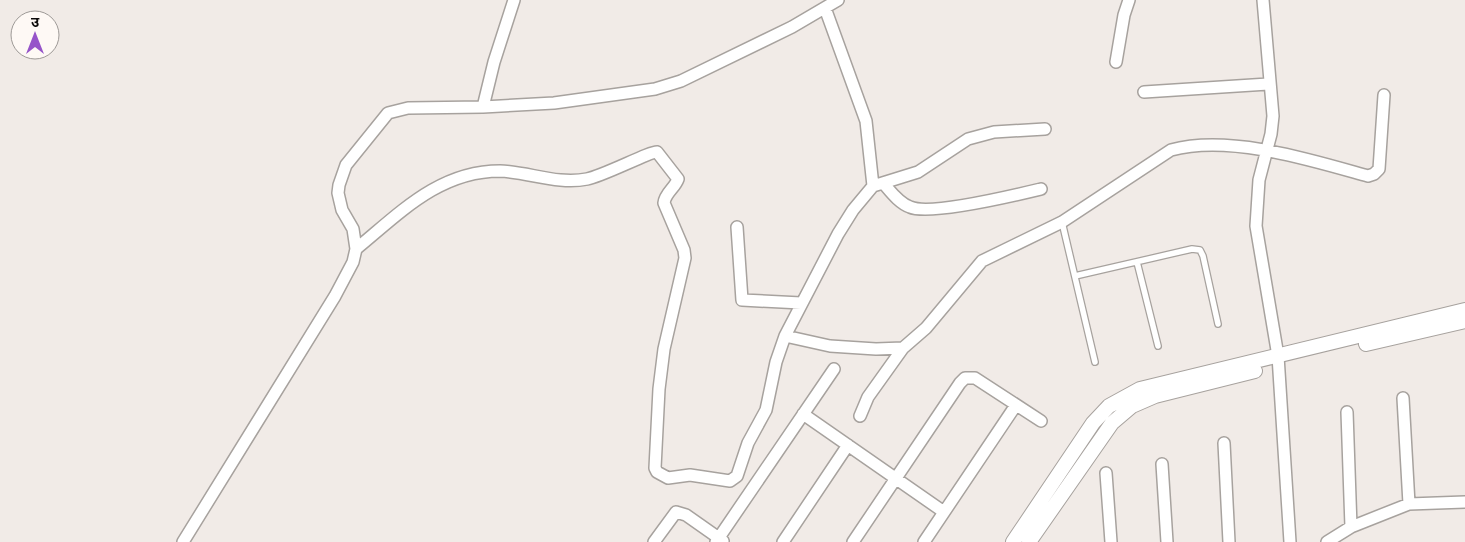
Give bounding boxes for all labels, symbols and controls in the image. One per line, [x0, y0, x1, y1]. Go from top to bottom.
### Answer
north arrow [10, 10, 60, 60]
text: उ [31, 12, 40, 31]

